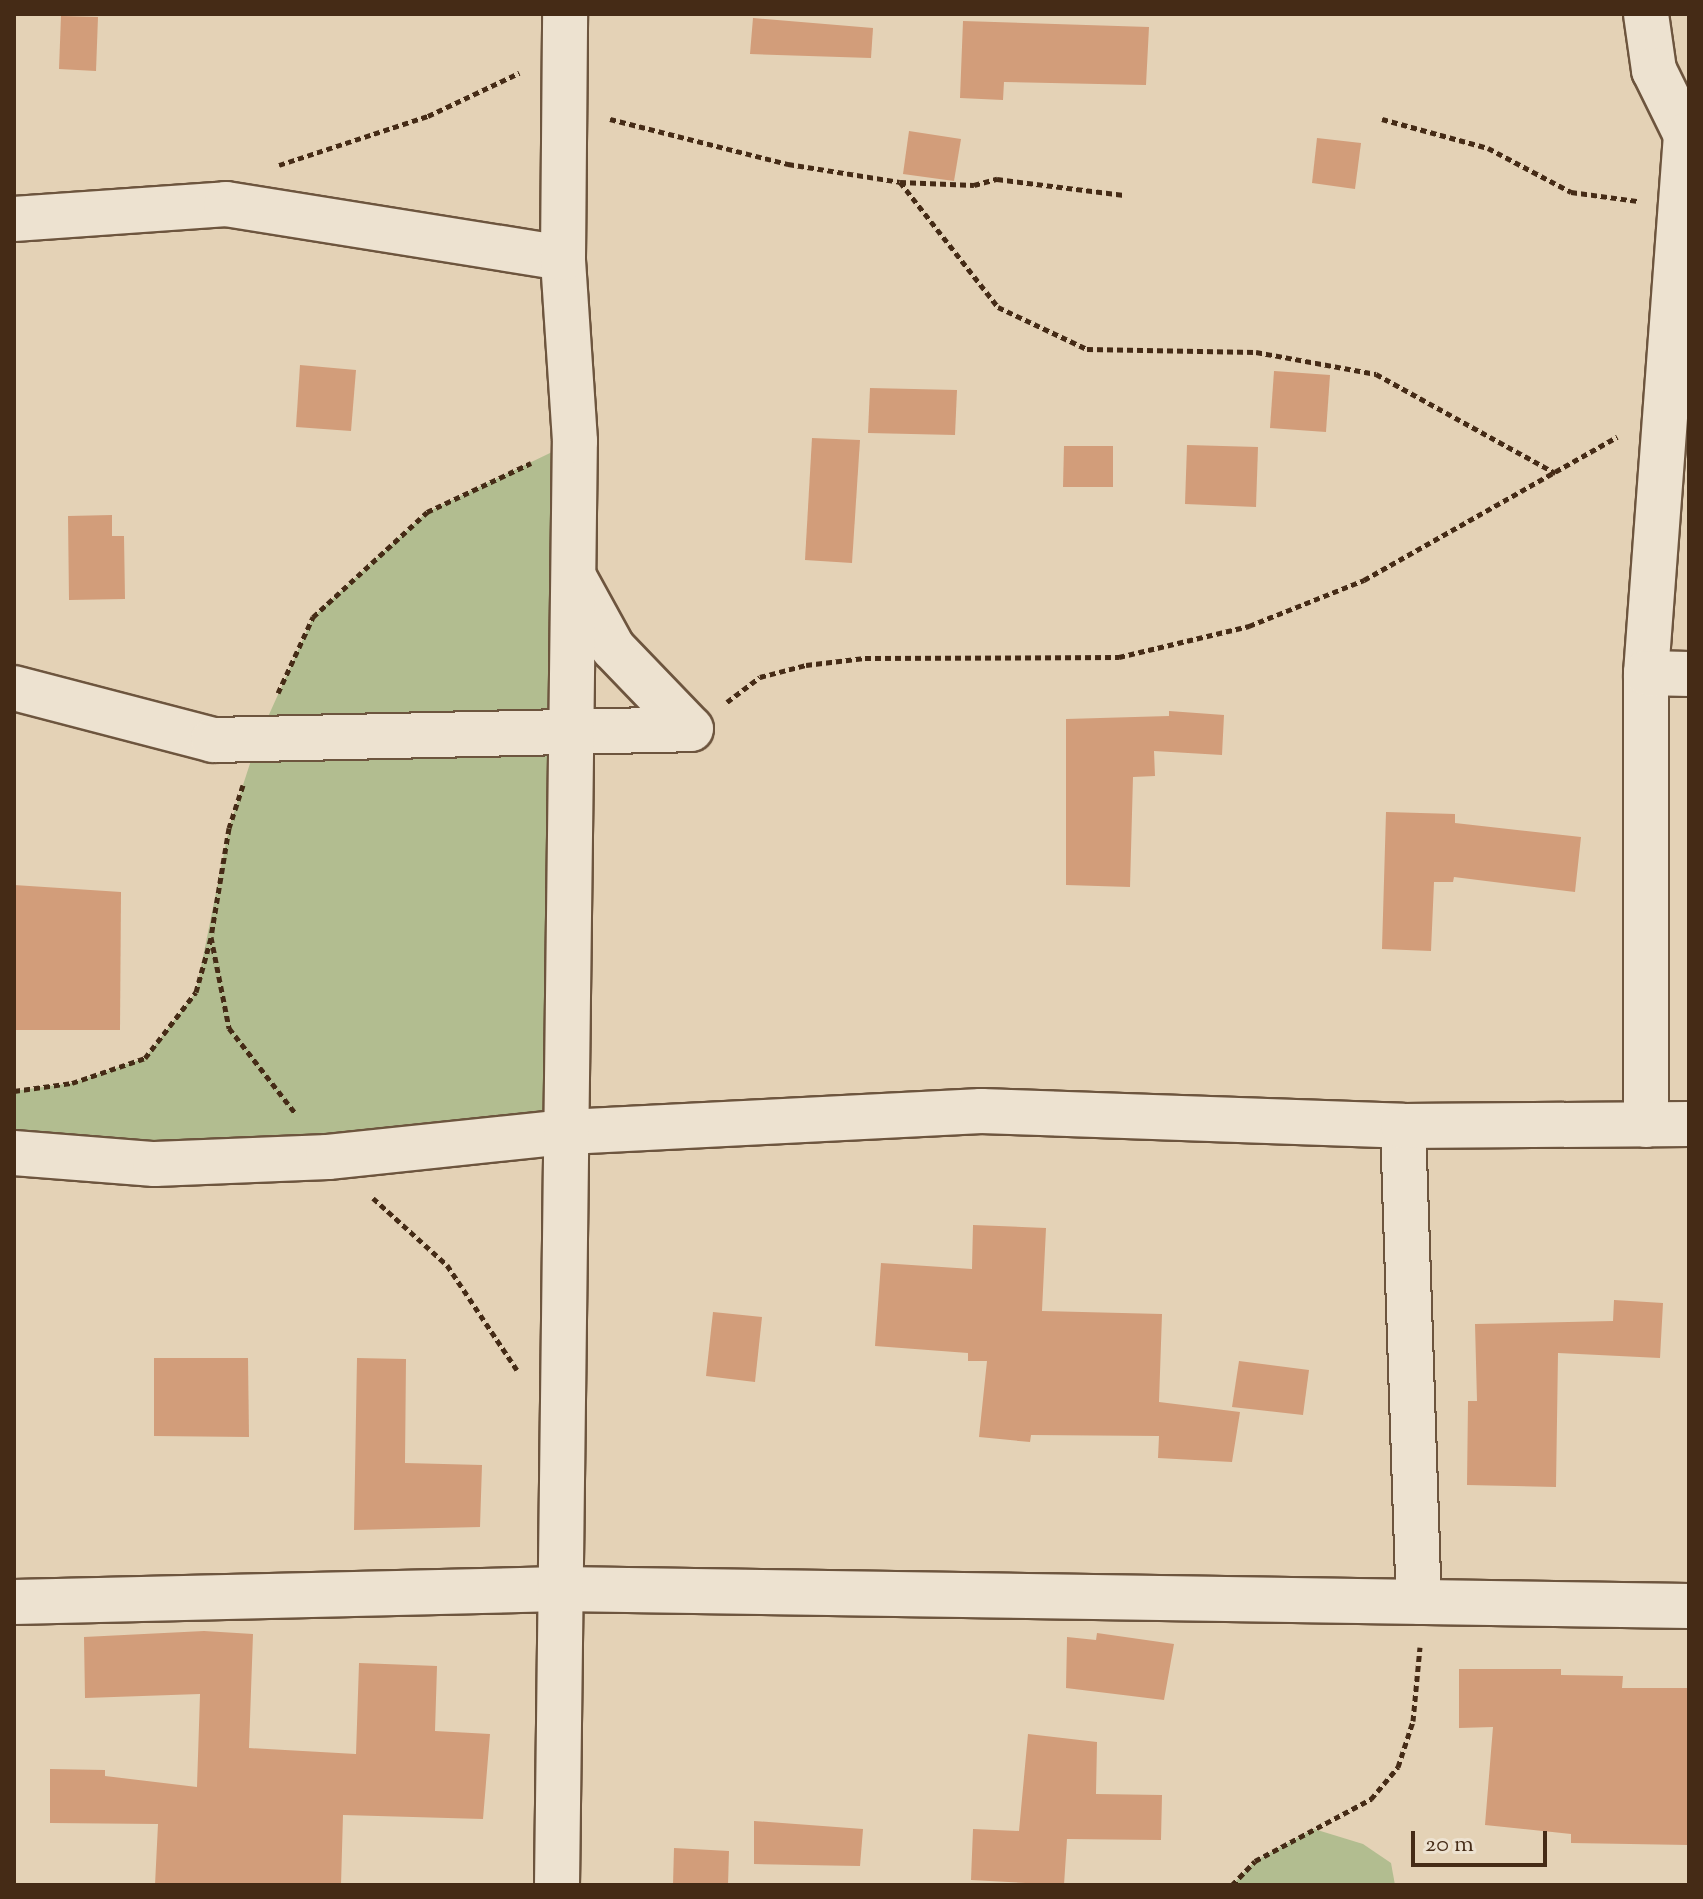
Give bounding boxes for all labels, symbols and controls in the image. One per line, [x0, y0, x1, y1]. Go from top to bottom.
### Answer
scale bar [1415, 1815, 1551, 1865]
text: 20 m [1425, 1828, 1474, 1862]

